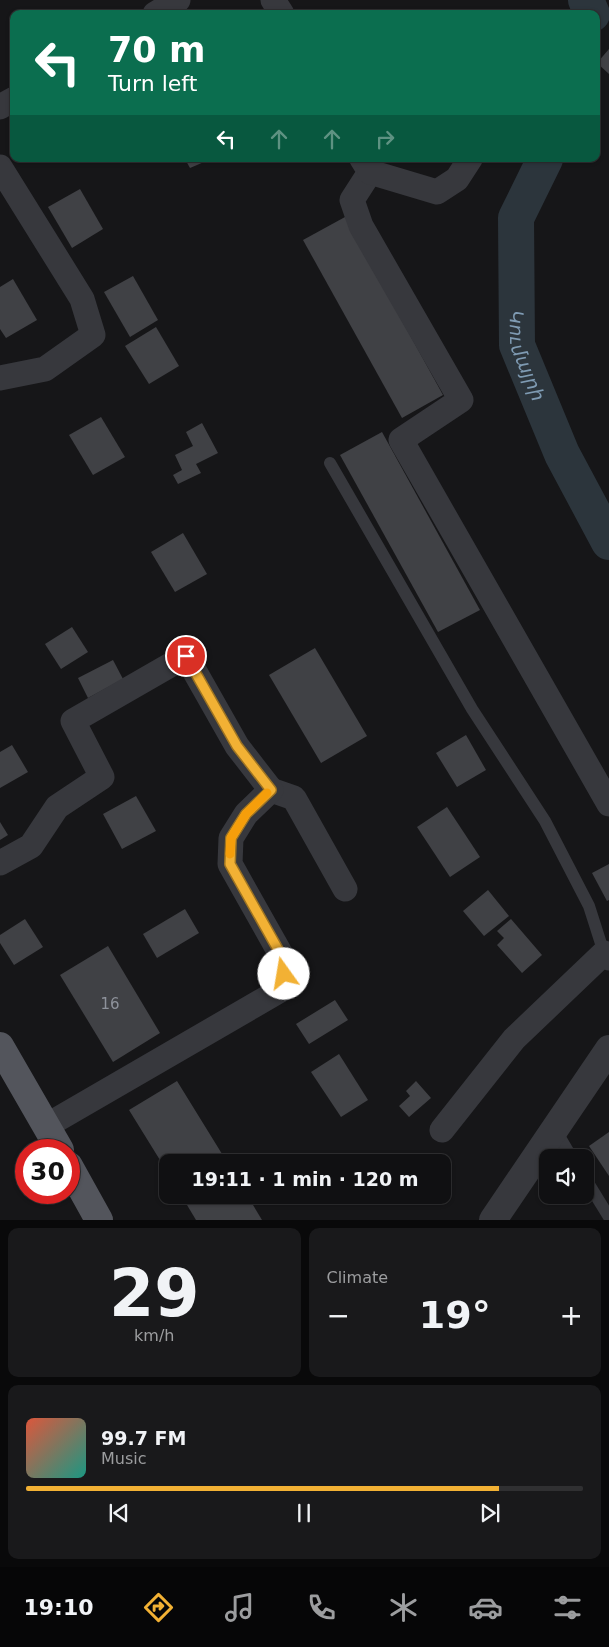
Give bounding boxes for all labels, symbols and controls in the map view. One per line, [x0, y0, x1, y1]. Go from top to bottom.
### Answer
icon: left [25, 30, 90, 95]
text: 70 m [108, 30, 205, 70]
text: Turn left [108, 71, 197, 96]
icon: left [212, 125, 240, 153]
icon: ahead [265, 125, 293, 153]
icon: ahead [318, 125, 346, 153]
icon: right [371, 125, 399, 153]
water label: Կումայրի [506, 310, 550, 404]
pin [165, 635, 207, 677]
icon: arrive [172, 642, 200, 670]
position arrow [257, 947, 309, 999]
house number: 16 [100, 995, 120, 1013]
speed limit sign: 30 [15, 1139, 80, 1204]
map controls [539, 1149, 594, 1204]
button: sound [539, 1149, 594, 1204]
text: 19:11 · 1 min · 120 m [191, 1168, 419, 1190]
text: 29 [109, 1256, 199, 1331]
text: Climate [327, 1268, 388, 1287]
text: 19° [419, 1293, 491, 1337]
text: − [327, 1299, 350, 1332]
text: + [560, 1299, 583, 1332]
text: km/h [134, 1326, 174, 1345]
text: 99.7 FM [101, 1427, 186, 1449]
text: Music [101, 1449, 147, 1468]
icon: previous [105, 1499, 133, 1527]
icon: pause [290, 1499, 318, 1527]
icon: next [476, 1499, 504, 1527]
icon: directions [141, 1590, 176, 1625]
icon: music [222, 1590, 257, 1625]
icon: phone [304, 1590, 339, 1625]
icon: climate [386, 1590, 421, 1625]
icon: car [468, 1590, 503, 1625]
icon: filters [550, 1590, 585, 1625]
text: 19:10 [23, 1595, 94, 1620]

